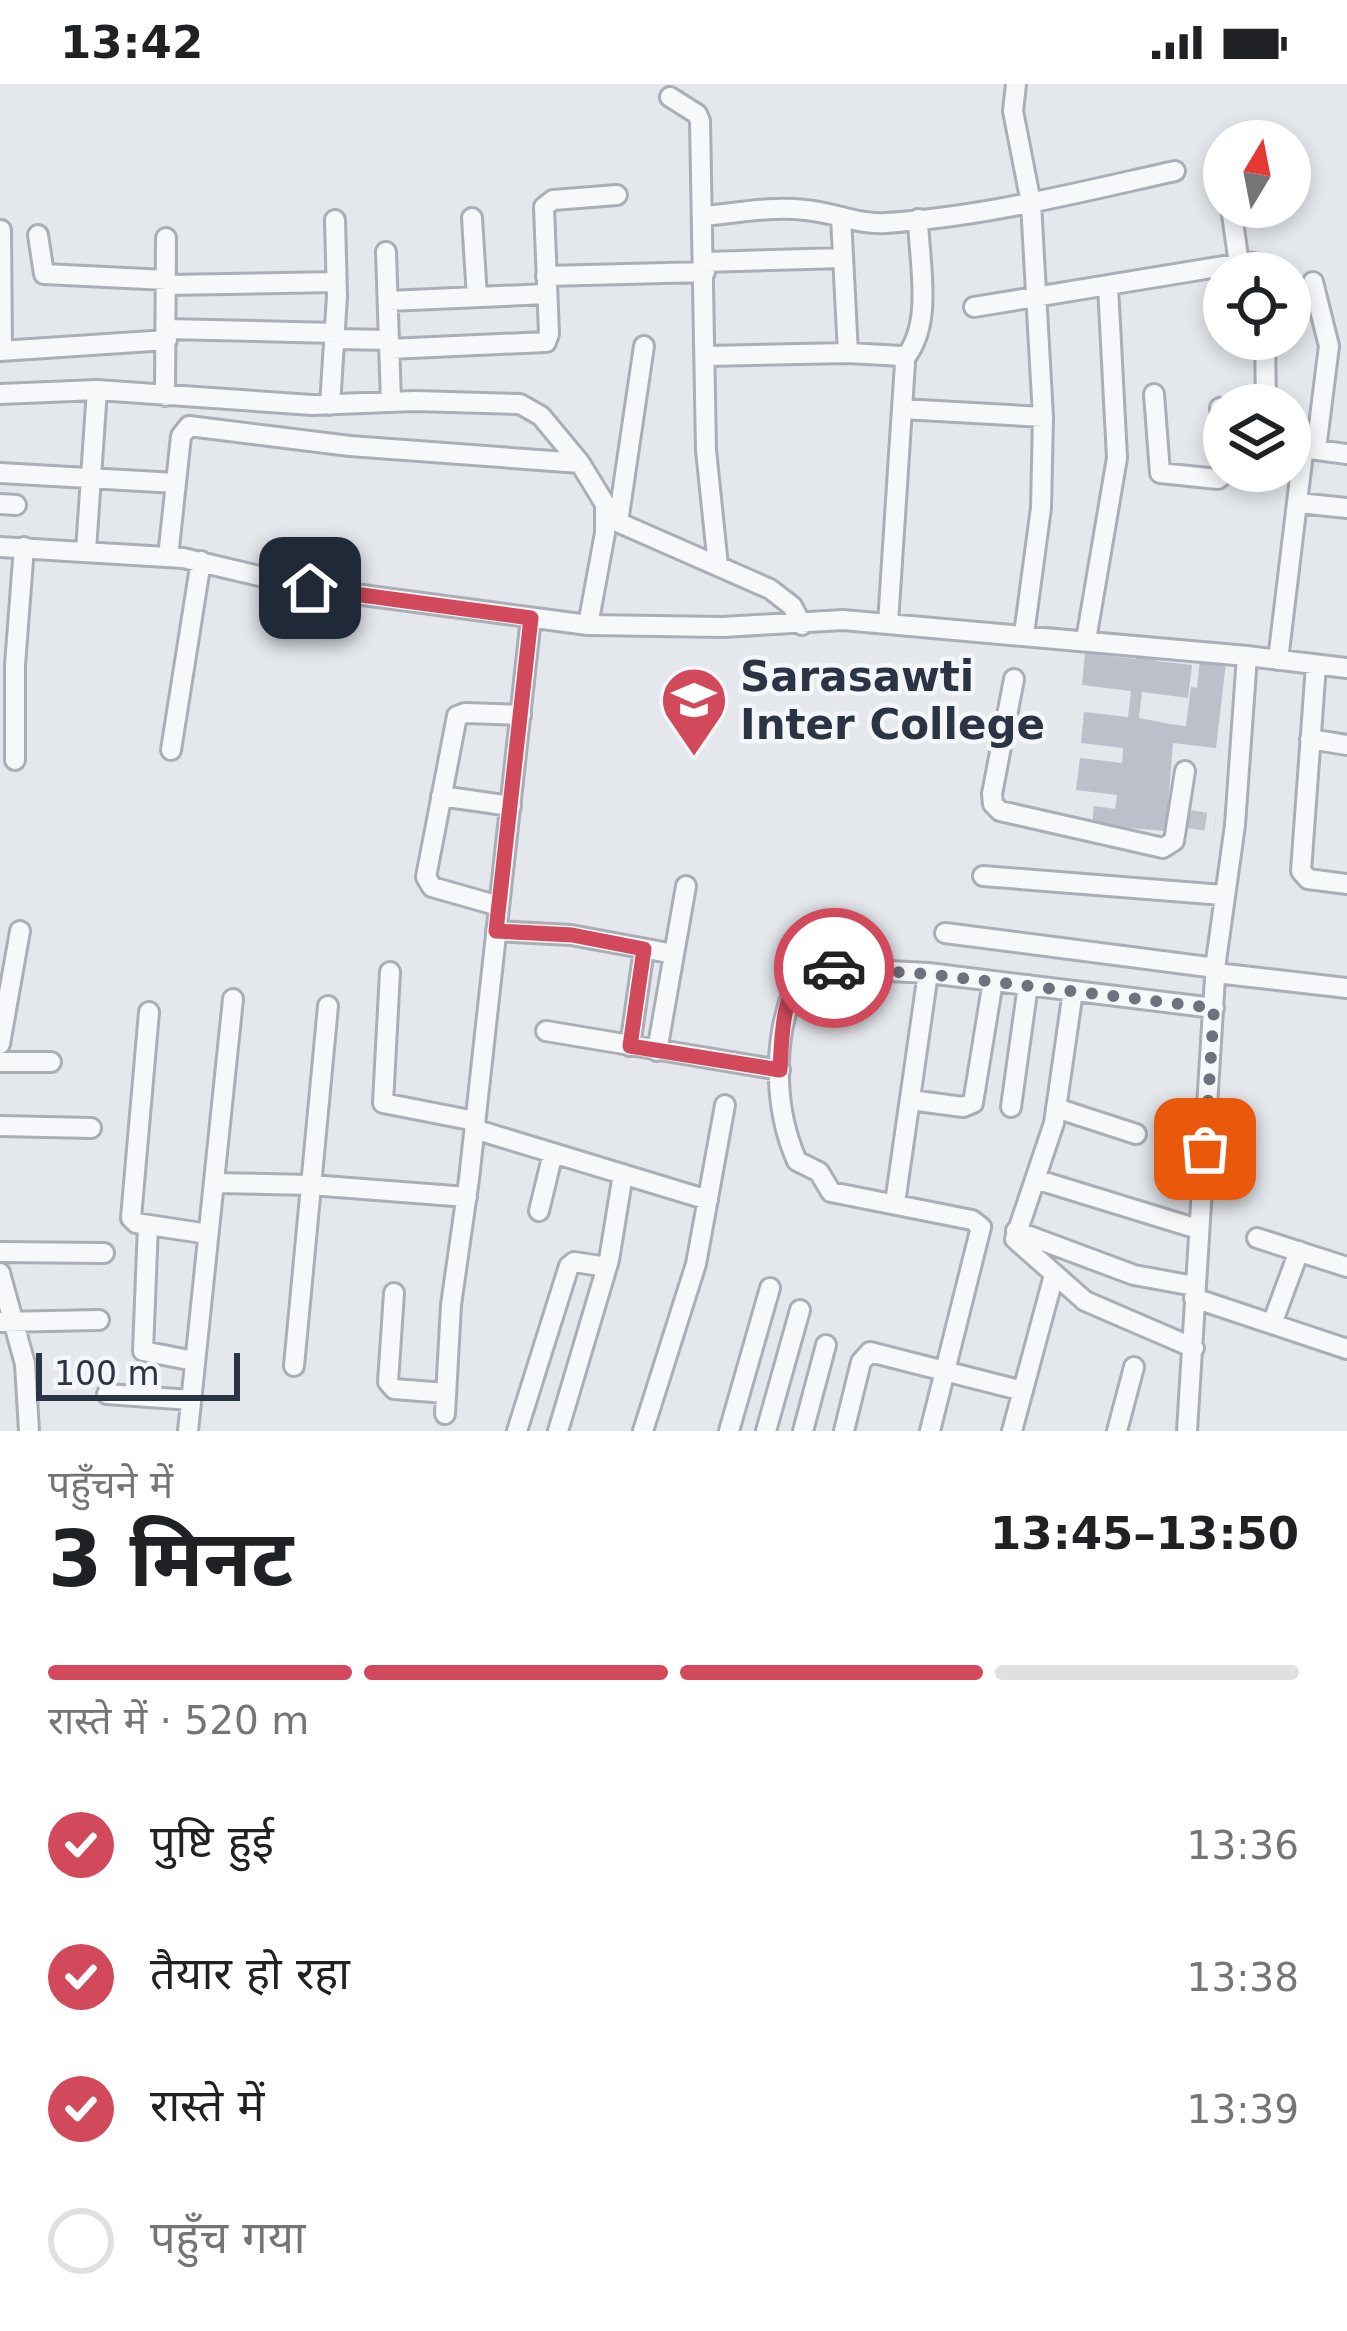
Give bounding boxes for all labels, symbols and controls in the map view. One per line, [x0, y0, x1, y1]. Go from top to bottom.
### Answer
text: 13:42 [60, 16, 203, 69]
north arrow [1203, 120, 1311, 228]
map controls [1203, 120, 1311, 492]
button: locate [1203, 252, 1311, 360]
button: layers [1203, 384, 1311, 492]
pin [259, 537, 361, 639]
icon: home [277, 555, 343, 621]
place label: Sarasawti Inter College [740, 652, 1045, 749]
school or university icon: Sarasawti Inter College [659, 665, 729, 759]
courier [774, 908, 894, 1028]
icon: car [801, 935, 867, 1001]
pin [1154, 1098, 1256, 1200]
icon: bag [1172, 1116, 1238, 1182]
scale bar [36, 1347, 240, 1400]
text: 100 m [54, 1354, 160, 1393]
text: पहुँचने में [48, 1462, 173, 1507]
text: 13:45–13:50 [990, 1507, 1299, 1560]
text: 3 मिनट [48, 1514, 293, 1604]
text: रास्ते में · 520 m [48, 1698, 309, 1743]
icon: check [48, 1812, 114, 1878]
text: पुष्टि हुई [150, 1815, 274, 1868]
text: 13:36 [1187, 1823, 1299, 1868]
icon: check [48, 1944, 114, 2010]
text: तैयार हो रहा [150, 1947, 350, 2000]
text: 13:38 [1187, 1955, 1299, 2000]
icon: check [48, 2076, 114, 2142]
text: रास्ते में [150, 2079, 264, 2132]
text: 13:39 [1187, 2087, 1299, 2132]
text: पहुँच गया [150, 2211, 305, 2264]

